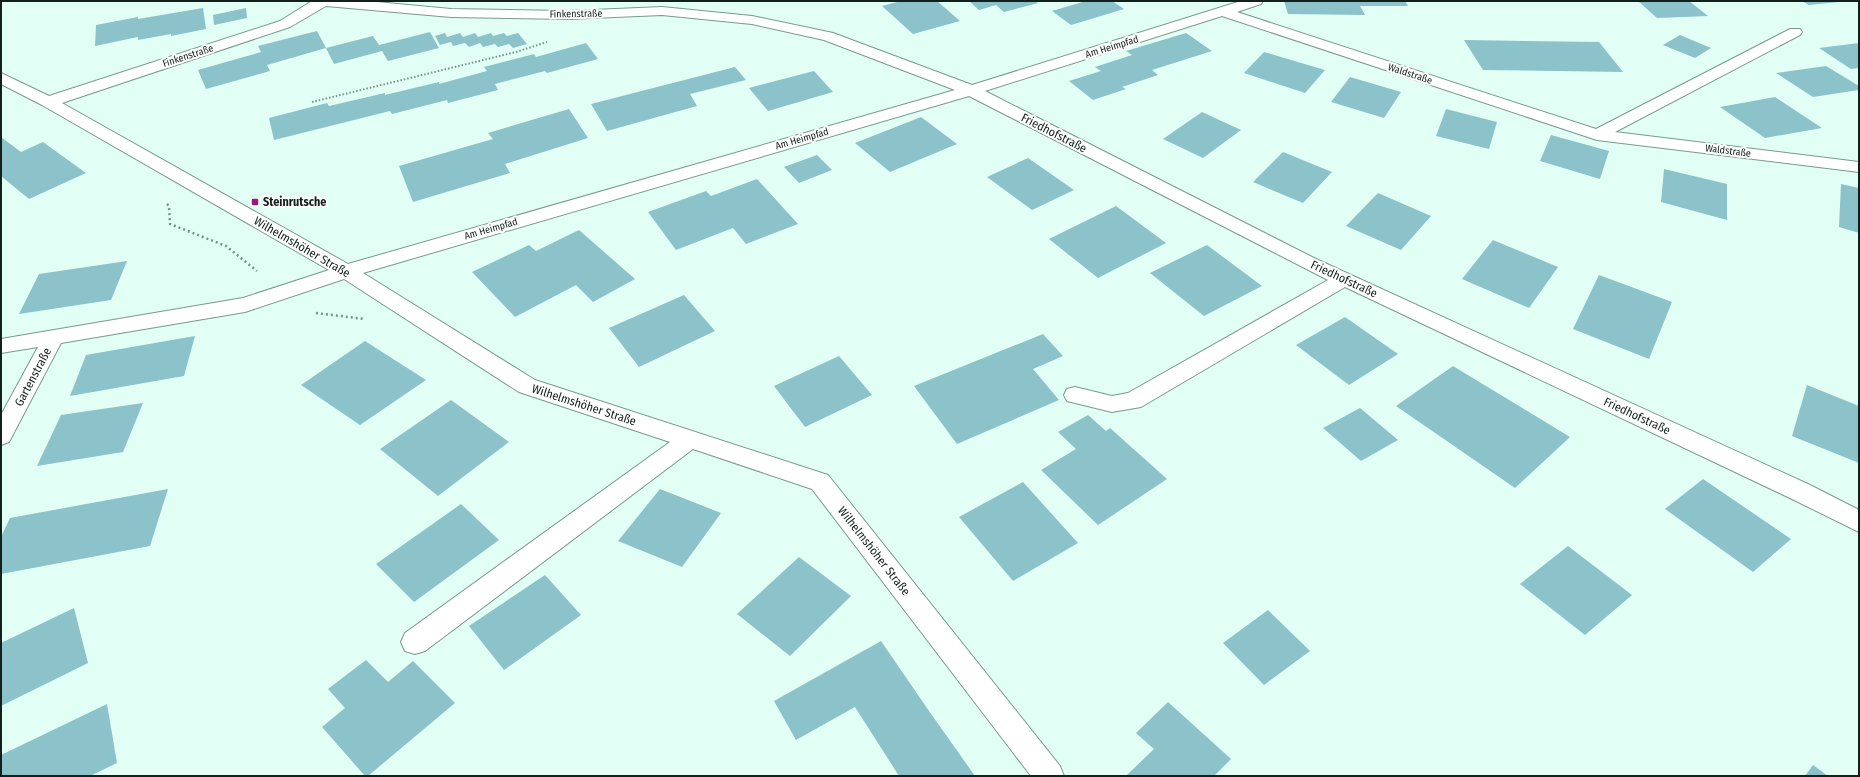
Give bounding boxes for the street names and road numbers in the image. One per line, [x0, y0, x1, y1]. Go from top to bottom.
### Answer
street label: Finkenstraße [550, 8, 602, 20]
street label: Am Heimpfad [1084, 33, 1140, 61]
street label: Finkenstraße [161, 42, 215, 70]
street label: Waldstraße [1386, 61, 1434, 87]
street label: Friedhofstraße [1019, 110, 1089, 156]
street label: Am Heimpfad [774, 126, 830, 152]
street label: Waldstraße [1705, 142, 1752, 160]
street label: Wilhelmshöher Straße [251, 214, 353, 280]
street label: Am Heimpfad [463, 216, 519, 242]
street label: Friedhofstraße [1309, 257, 1380, 301]
street label: Gartenstraße [12, 345, 54, 409]
street label: Wilhelmshöher Straße [530, 382, 638, 428]
street label: Friedhofstraße [1602, 394, 1673, 438]
street label: Wilhelmshöher Straße [835, 504, 913, 598]

